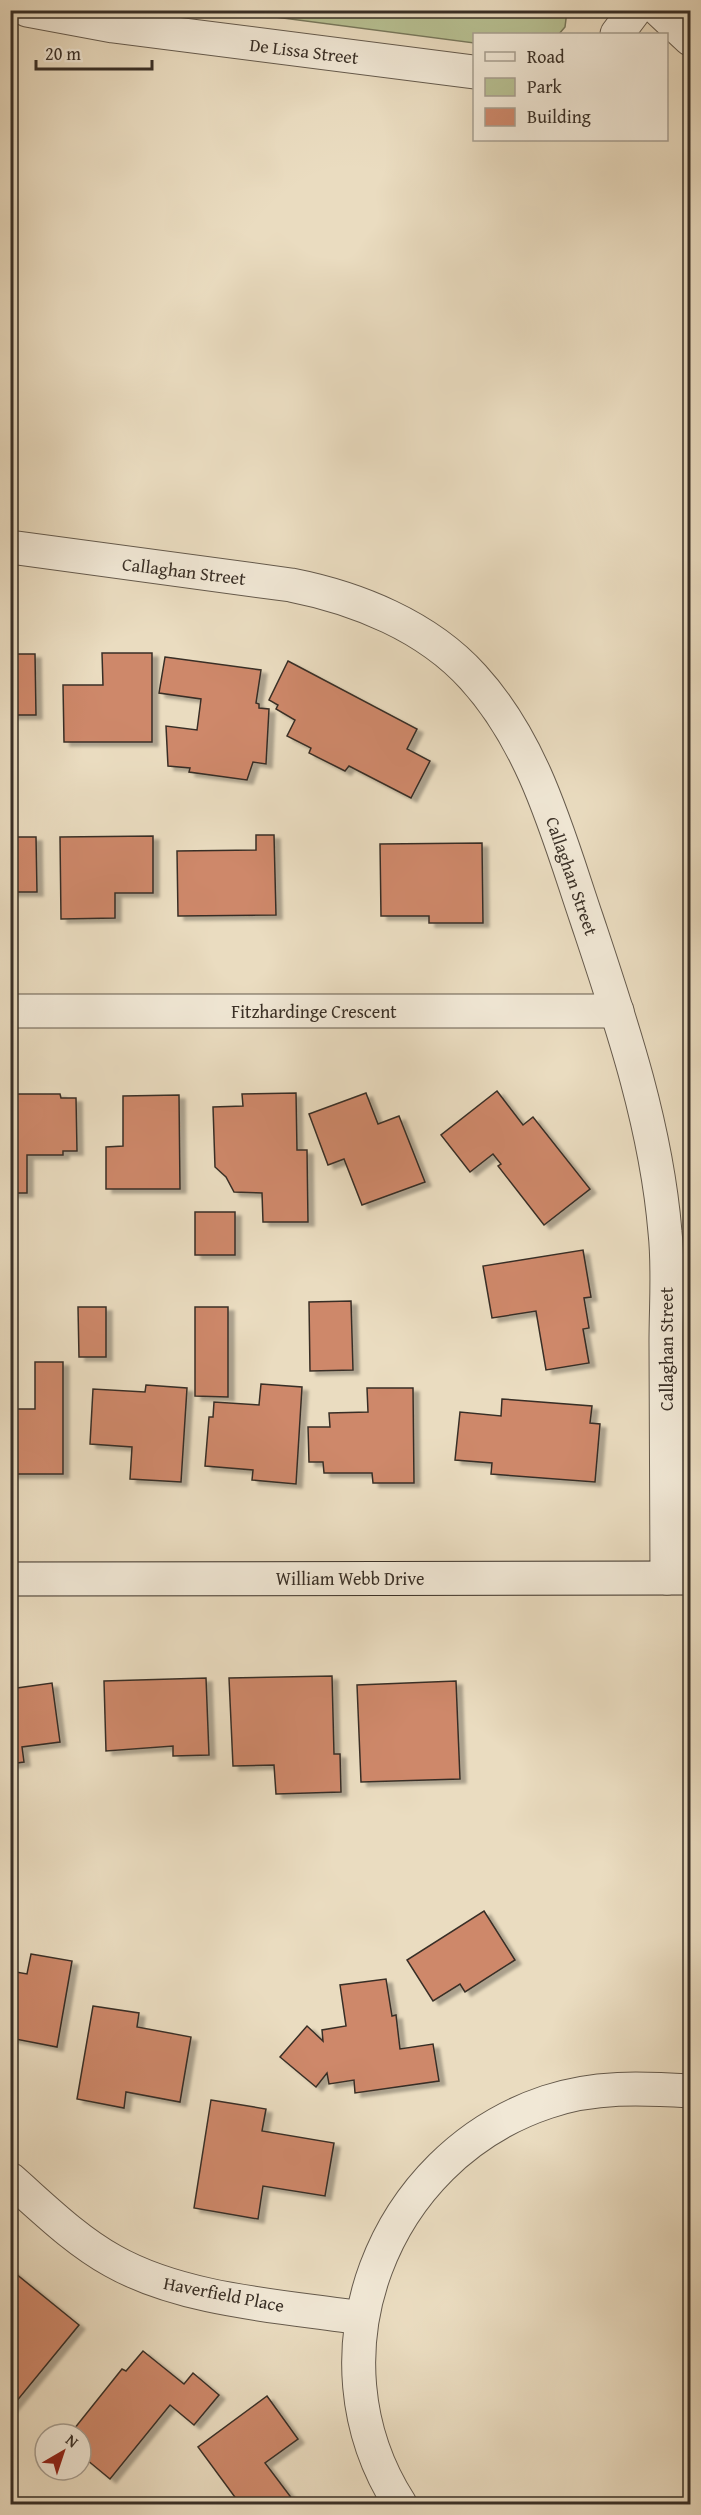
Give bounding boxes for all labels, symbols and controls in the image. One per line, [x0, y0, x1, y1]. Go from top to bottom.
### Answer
street label: De Lissa Street [248, 31, 361, 71]
scale bar [36, 33, 152, 71]
legend [473, 33, 668, 141]
text: 20 m [45, 40, 81, 67]
text: Road [527, 43, 565, 70]
text: Park [527, 73, 563, 100]
text: Building [527, 103, 591, 130]
street label: Callaghan Street [121, 550, 248, 592]
street label: Callaghan Street [539, 813, 605, 940]
street label: Fitzhardinge Crescent [231, 998, 397, 1025]
street label: Callaghan Street [653, 1286, 680, 1411]
street label: William Webb Drive [276, 1565, 424, 1592]
street label: Haverfield Place [161, 2269, 287, 2319]
north arrow [33, 2422, 93, 2482]
text: N [61, 2428, 84, 2453]

